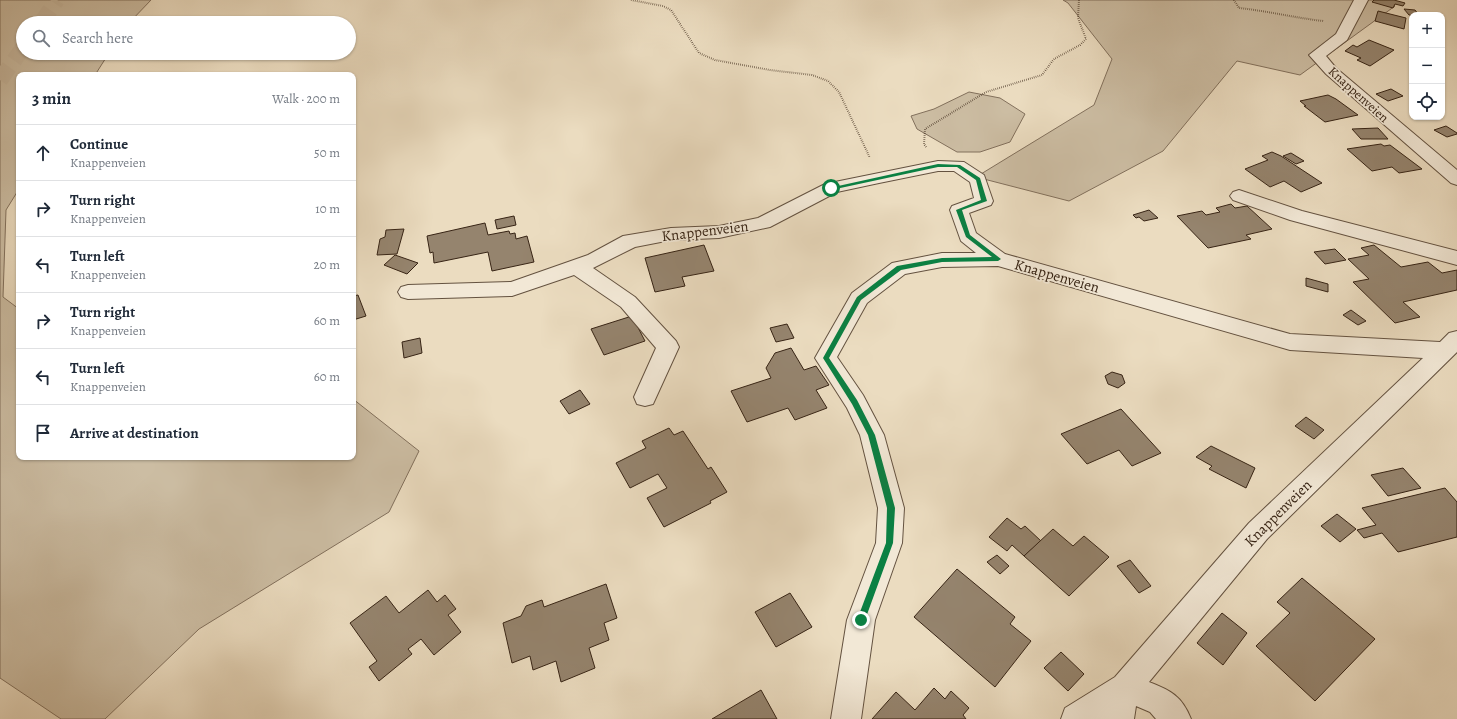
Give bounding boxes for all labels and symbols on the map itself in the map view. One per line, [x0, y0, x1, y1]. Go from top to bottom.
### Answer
street label: Knappenveien [1325, 63, 1393, 126]
route start [822, 179, 840, 197]
street label: Knappenveien [660, 216, 750, 246]
street label: Knappenveien [1012, 254, 1102, 298]
street label: Knappenveien [1240, 475, 1316, 551]
route end [852, 611, 870, 629]

